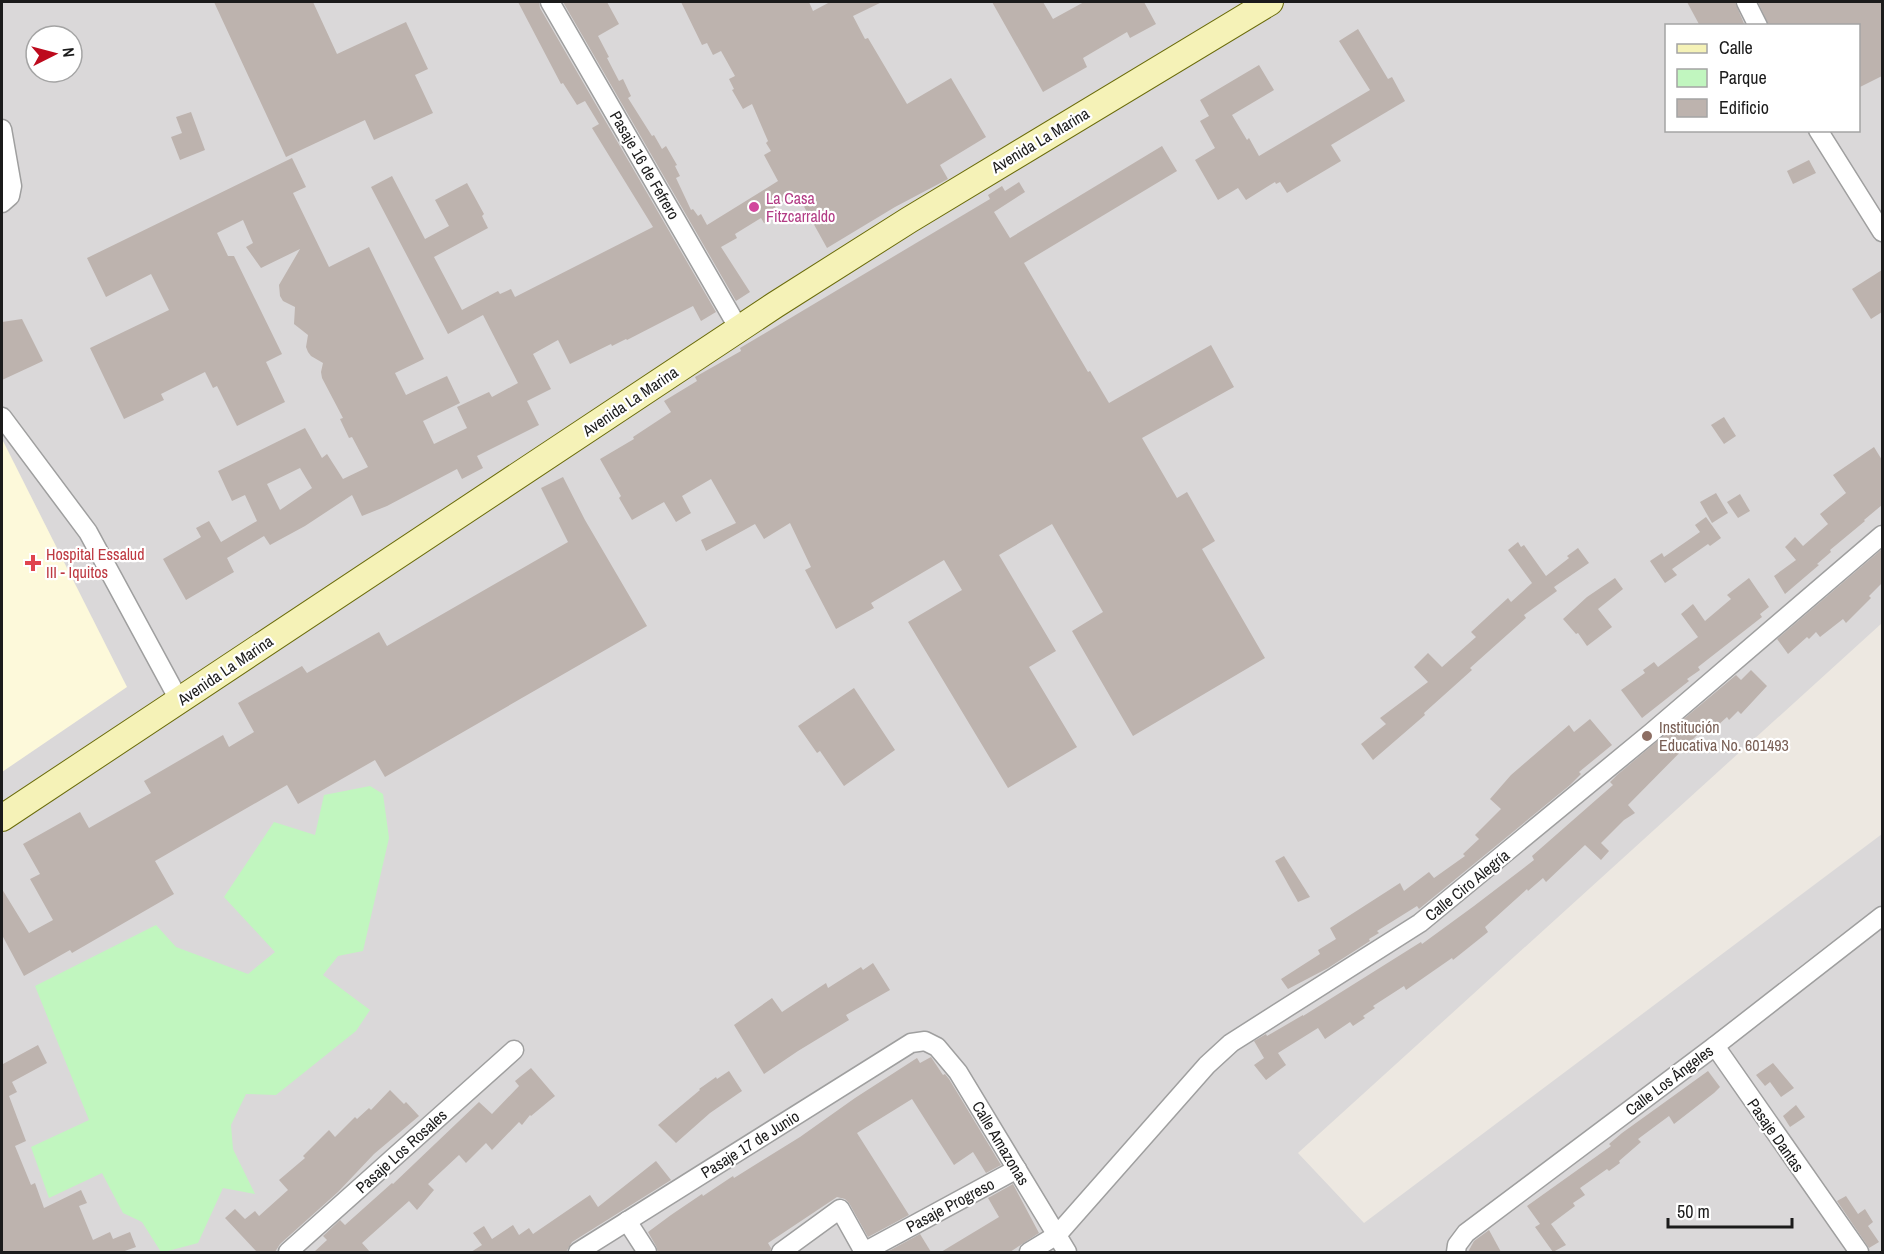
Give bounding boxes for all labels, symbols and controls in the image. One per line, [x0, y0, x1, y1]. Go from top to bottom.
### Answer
north arrow [24, 24, 84, 84]
legend [1665, 24, 1860, 132]
text: Calle [1719, 35, 1753, 60]
text: N [57, 47, 80, 58]
text: Parque [1719, 65, 1767, 90]
text: Edificio [1719, 95, 1769, 120]
street label: Avenida La Marina [986, 102, 1094, 178]
street label: Pasaje 16 de Fefrero [605, 107, 685, 223]
place label: La Casa Fitzcarraldo [766, 187, 835, 227]
marker: La Casa Fitzcarraldo [747, 200, 761, 214]
street label: Avenida La Marina [577, 361, 683, 442]
place label: Hospital Essalud III - Iquitos [46, 543, 144, 583]
marker: Hospital Essalud III - Iquitos [24, 554, 42, 572]
street label: Avenida La Marina [172, 630, 278, 711]
place label: Institución Educativa No. 601493 [1659, 716, 1789, 756]
marker: Institución Educativa No. 601493 [1640, 729, 1654, 743]
street label: Calle Ciro Alegría [1420, 844, 1514, 926]
street label: Calle Los Ángeles [1620, 1040, 1718, 1120]
street label: Pasaje Dantas [1743, 1094, 1809, 1176]
street label: Calle Amazonas [967, 1097, 1035, 1189]
street label: Pasaje Los Rosales [351, 1104, 451, 1198]
street label: Pasaje 17 de Junio [697, 1105, 803, 1183]
street label: Pasaje Progreso [902, 1173, 998, 1237]
scale bar [1668, 1191, 1792, 1229]
text: 50 m [1677, 1199, 1710, 1224]

